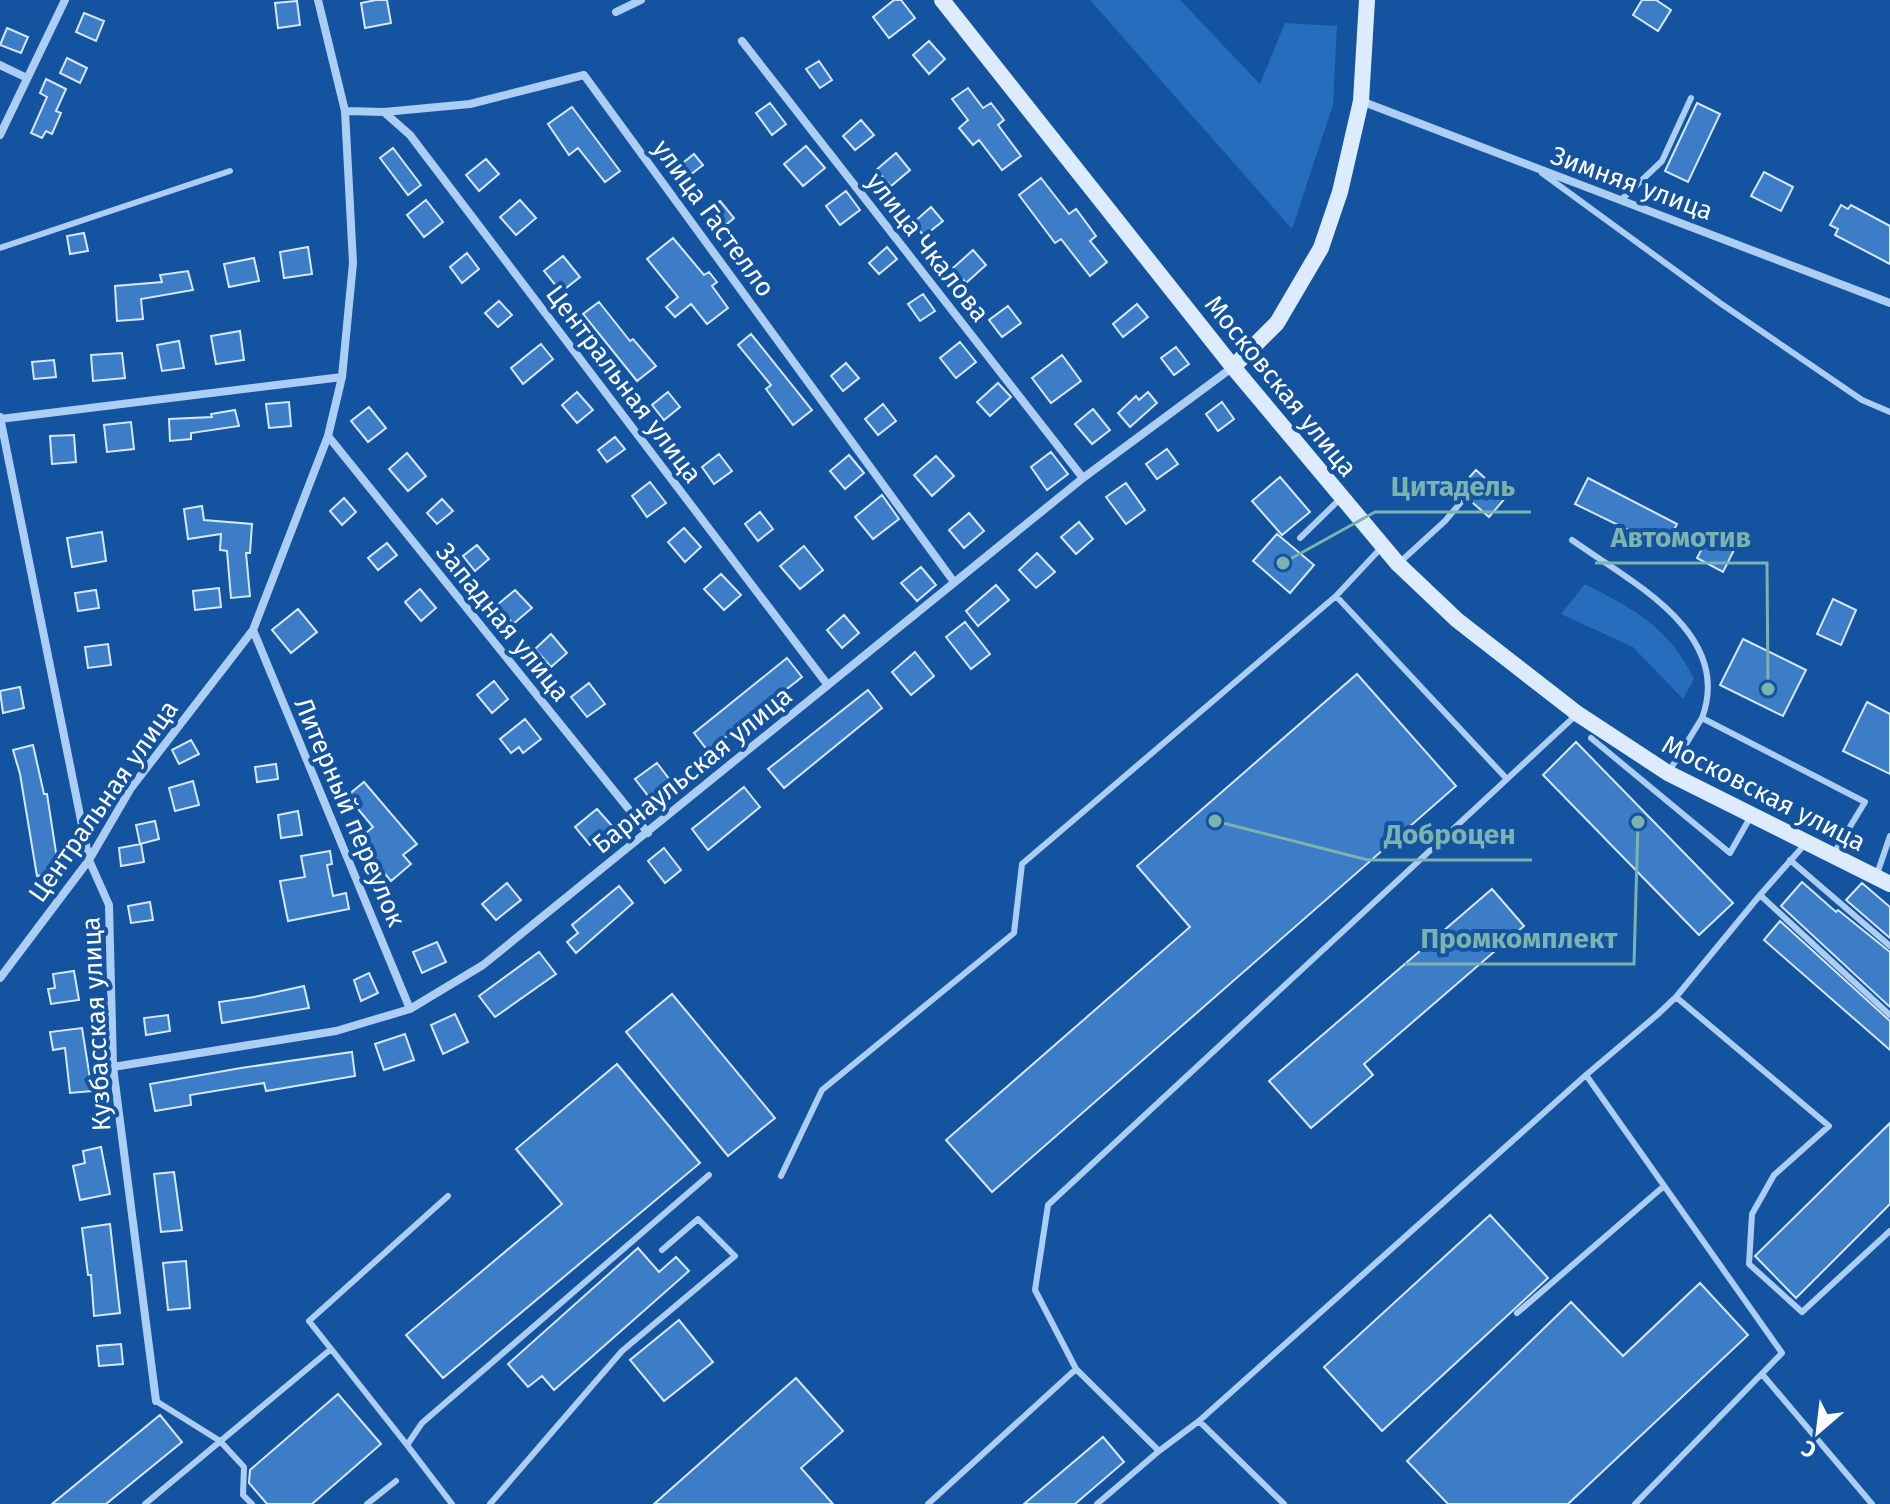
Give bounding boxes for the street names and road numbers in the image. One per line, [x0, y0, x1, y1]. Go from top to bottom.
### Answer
street label: улица Гастелло [646, 134, 781, 303]
street label: Зимняя улица [1547, 140, 1717, 227]
street label: улица Чкалова [860, 166, 996, 328]
street label: Центральная улица [539, 279, 708, 489]
street label: Московская улица [1198, 289, 1363, 483]
street label: Западная улица [429, 537, 576, 708]
street label: Барнаульская улица [586, 680, 798, 860]
street label: Литерный переулок [287, 693, 412, 932]
street label: Центральная улица [22, 694, 185, 908]
street label: Московская улица [1657, 729, 1871, 858]
street label: Кузбасская улица [75, 916, 118, 1132]

